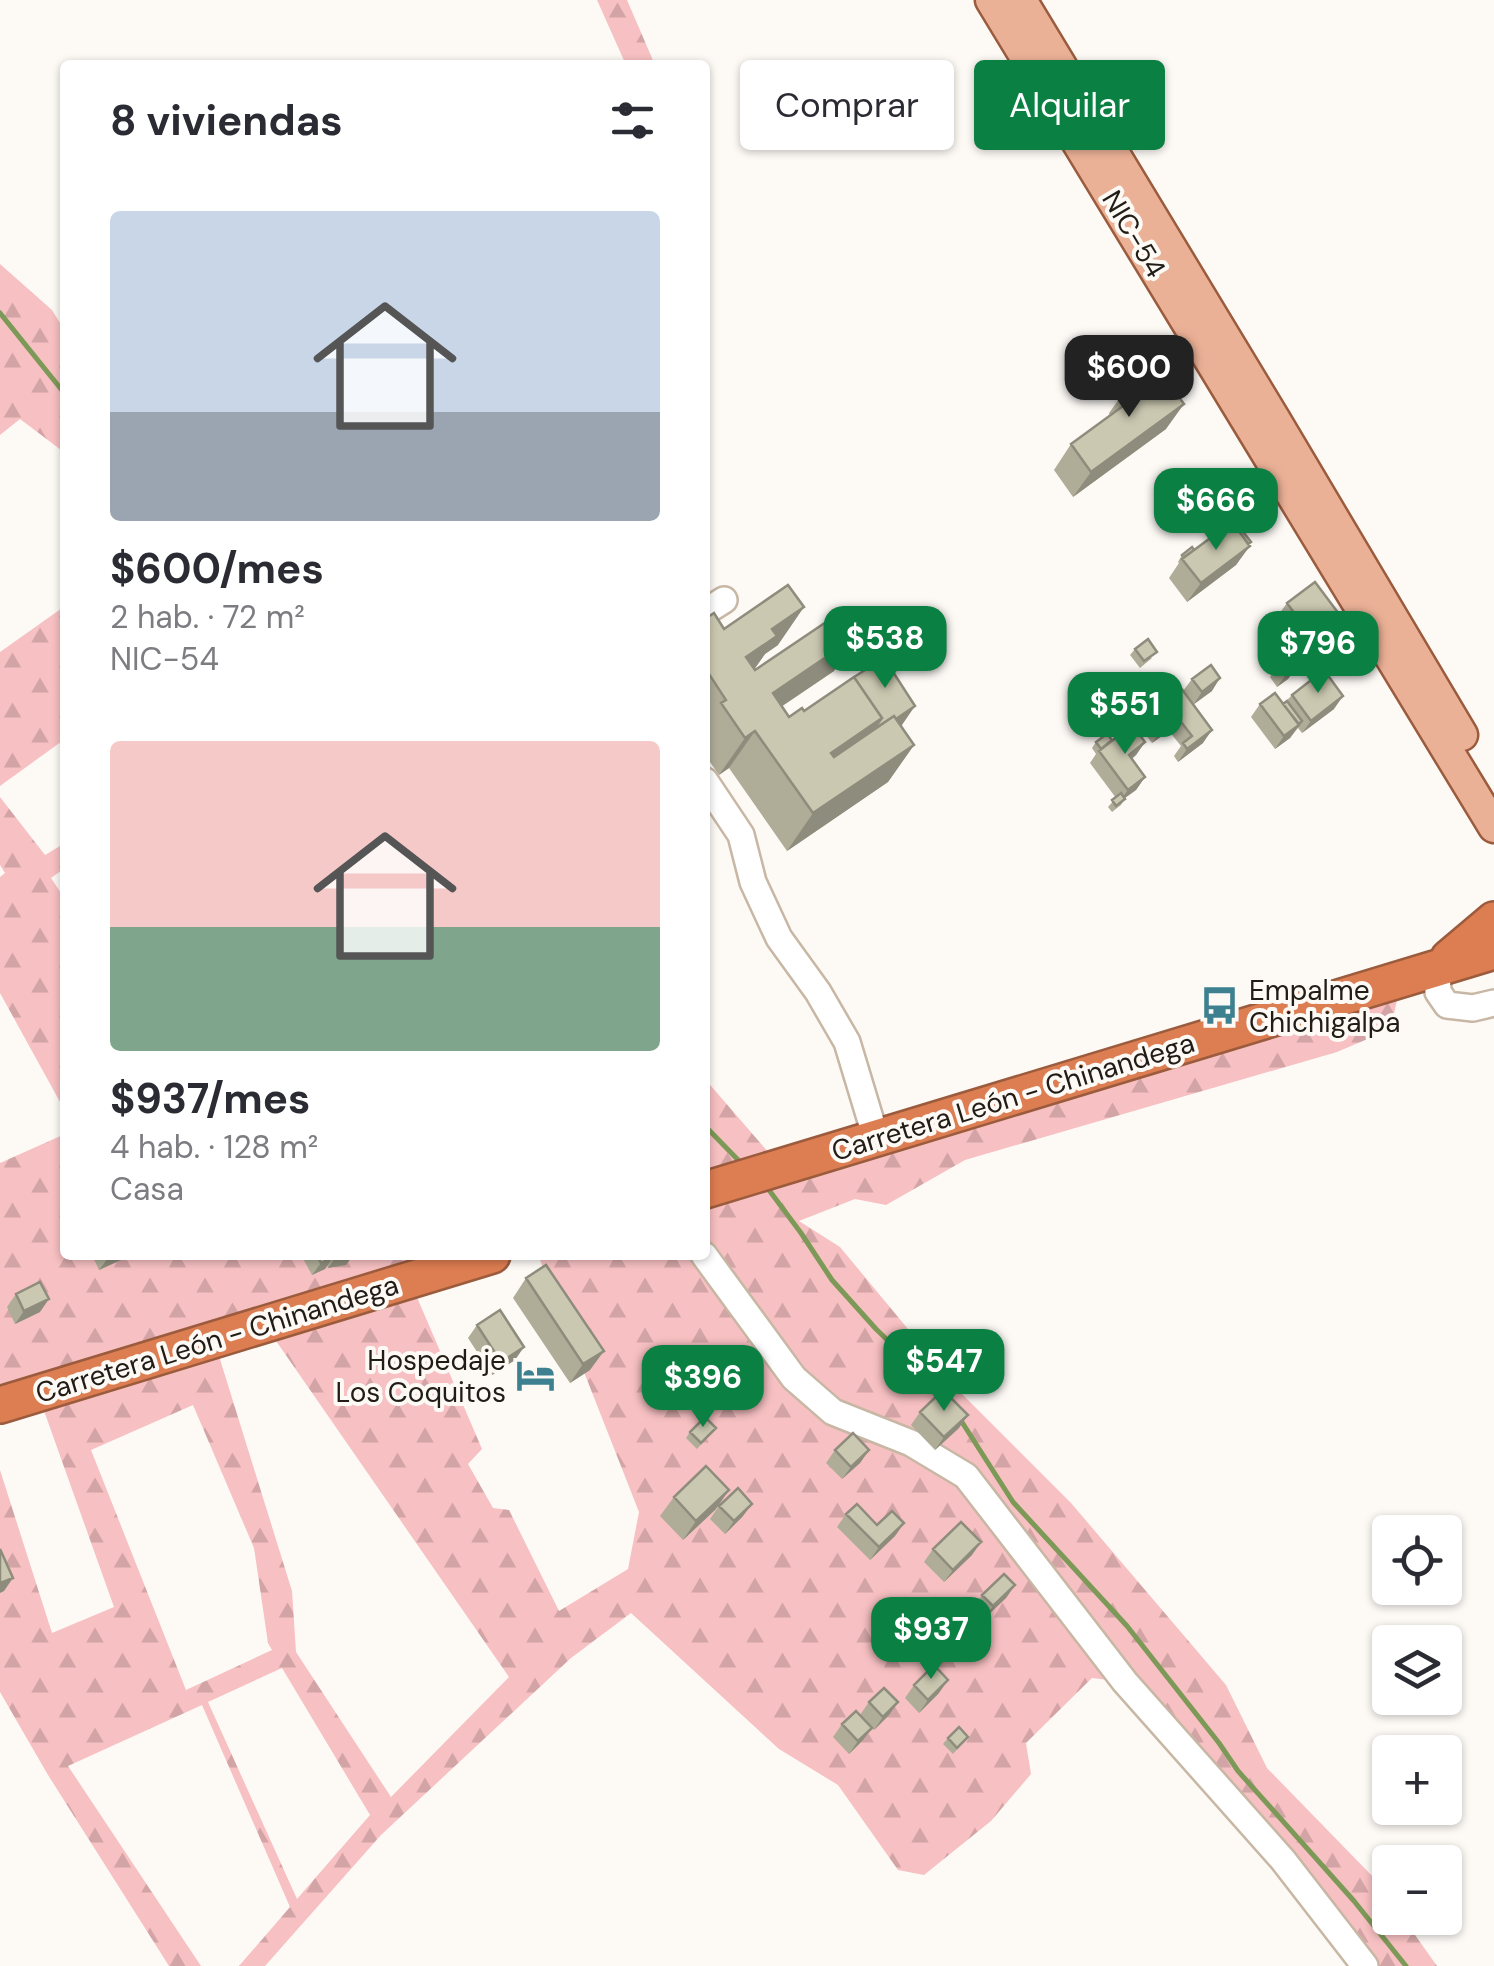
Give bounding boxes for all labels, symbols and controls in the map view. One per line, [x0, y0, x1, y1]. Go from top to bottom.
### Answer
chip: Comprar [740, 60, 954, 150]
chip: Alquilar [974, 60, 1165, 150]
text: 8 viviendas [110, 93, 343, 148]
icon: filters [605, 93, 660, 148]
street label: NIC-54 [1094, 184, 1174, 284]
icon: home [295, 276, 475, 456]
pin: $600 [1070, 335, 1188, 420]
text: $600 [1087, 346, 1171, 388]
pin: $666 [1157, 468, 1275, 553]
text: $666 [1176, 479, 1256, 521]
text: $600/mes [110, 541, 324, 596]
text: 2 hab. · 72 m² [110, 596, 305, 638]
pin: $538 [826, 606, 944, 691]
pin: $796 [1259, 611, 1377, 696]
text: $538 [846, 617, 924, 659]
text: $796 [1280, 622, 1356, 664]
text: NIC-54 [110, 638, 219, 680]
pin: $551 [1066, 672, 1184, 757]
text: $551 [1090, 683, 1160, 725]
icon: home [295, 806, 475, 986]
place label: Empalme Chichigalpa [1249, 972, 1401, 1041]
bus stop icon: Empalme Chichigalpa [1198, 985, 1240, 1027]
street label: Carretera León - Chinandega [827, 1024, 1199, 1170]
text: $937/mes [110, 1071, 310, 1126]
text: 4 hab. · 128 m² [110, 1126, 318, 1168]
text: Casa [110, 1168, 184, 1210]
street label: Carretera León - Chinandega [31, 1266, 403, 1412]
pin: $547 [885, 1329, 1003, 1414]
text: $547 [905, 1340, 983, 1382]
place label: Hospedaje Los Coquitos [335, 1342, 506, 1411]
pin: $396 [644, 1345, 762, 1430]
hotel icon: Hospedaje Los Coquitos [515, 1355, 557, 1397]
text: $396 [664, 1356, 742, 1398]
map controls [1372, 1515, 1462, 1935]
button: locate [1372, 1515, 1462, 1605]
pin: $937 [872, 1597, 990, 1682]
text: $937 [893, 1608, 969, 1650]
button: layers [1372, 1625, 1462, 1715]
button: + [1372, 1735, 1462, 1825]
button: − [1372, 1845, 1462, 1935]

